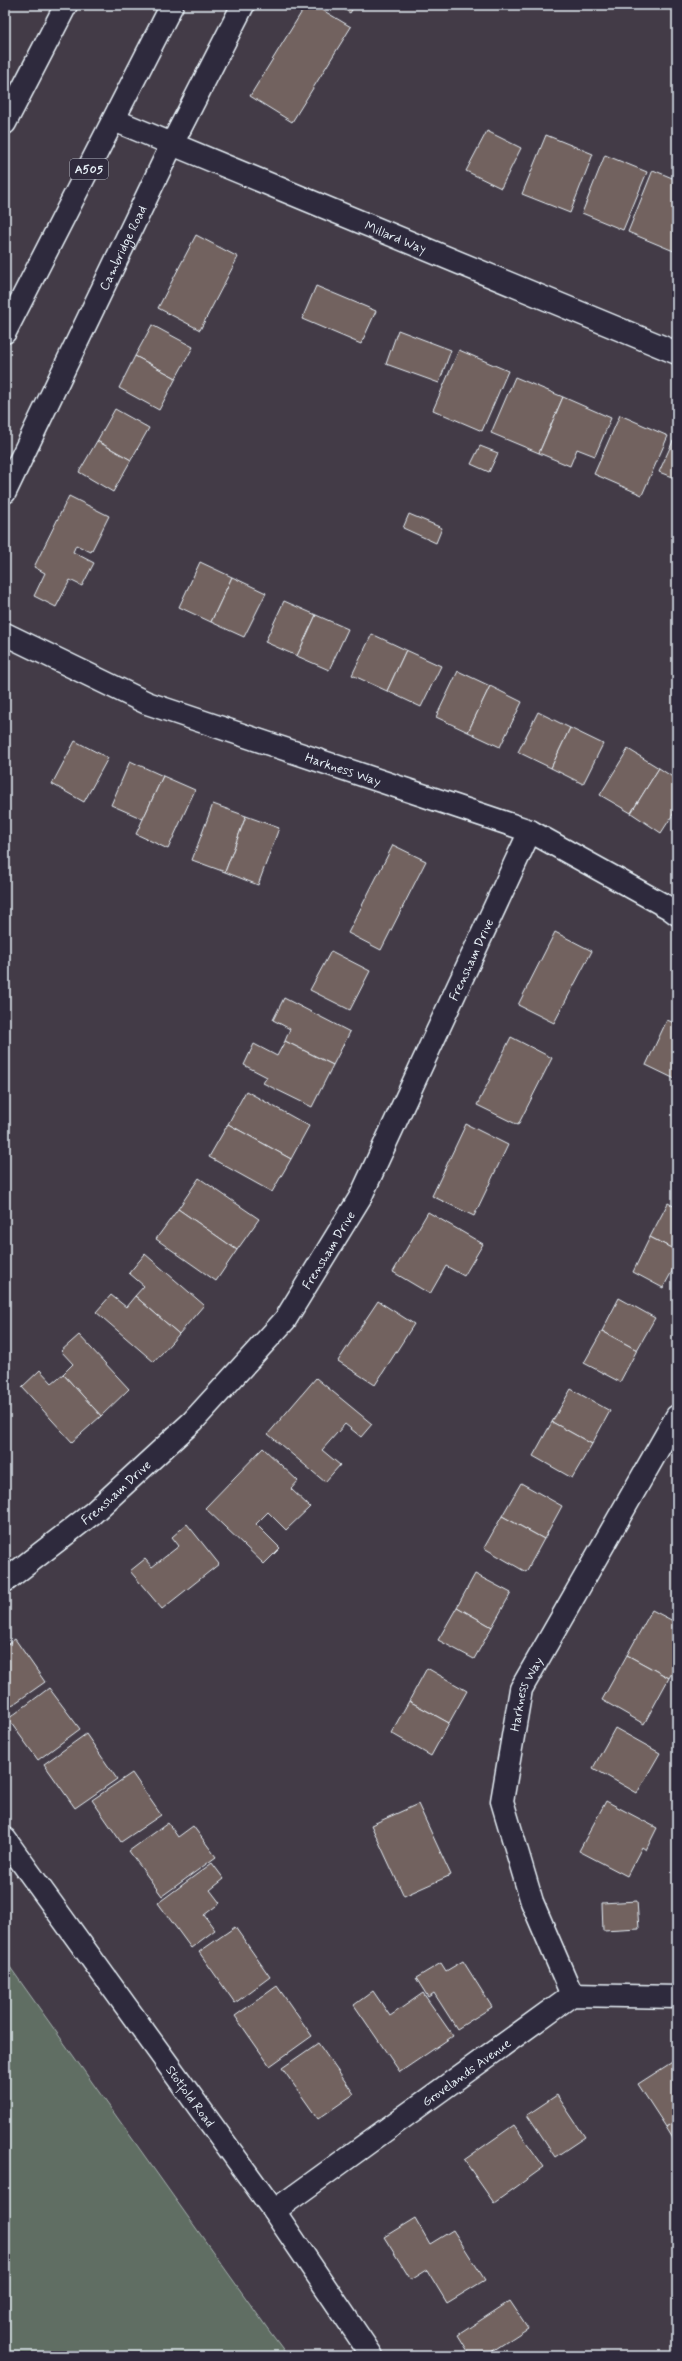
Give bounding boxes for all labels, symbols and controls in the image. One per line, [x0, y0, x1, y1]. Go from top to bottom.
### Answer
road number: A505 [70, 159, 108, 179]
street label: Cambridge Road [96, 203, 151, 294]
street label: Millard Way [362, 218, 429, 258]
street label: Harkness Way [303, 749, 383, 791]
street label: Frensham Drive [446, 916, 498, 1004]
street label: Frensham Drive [299, 1208, 360, 1293]
street label: Frensham Drive [78, 1457, 155, 1529]
street label: Harkness Way [507, 1654, 548, 1733]
street label: Grovelands Avenue [419, 2035, 515, 2111]
street label: Stotfold Road [161, 2062, 218, 2131]

